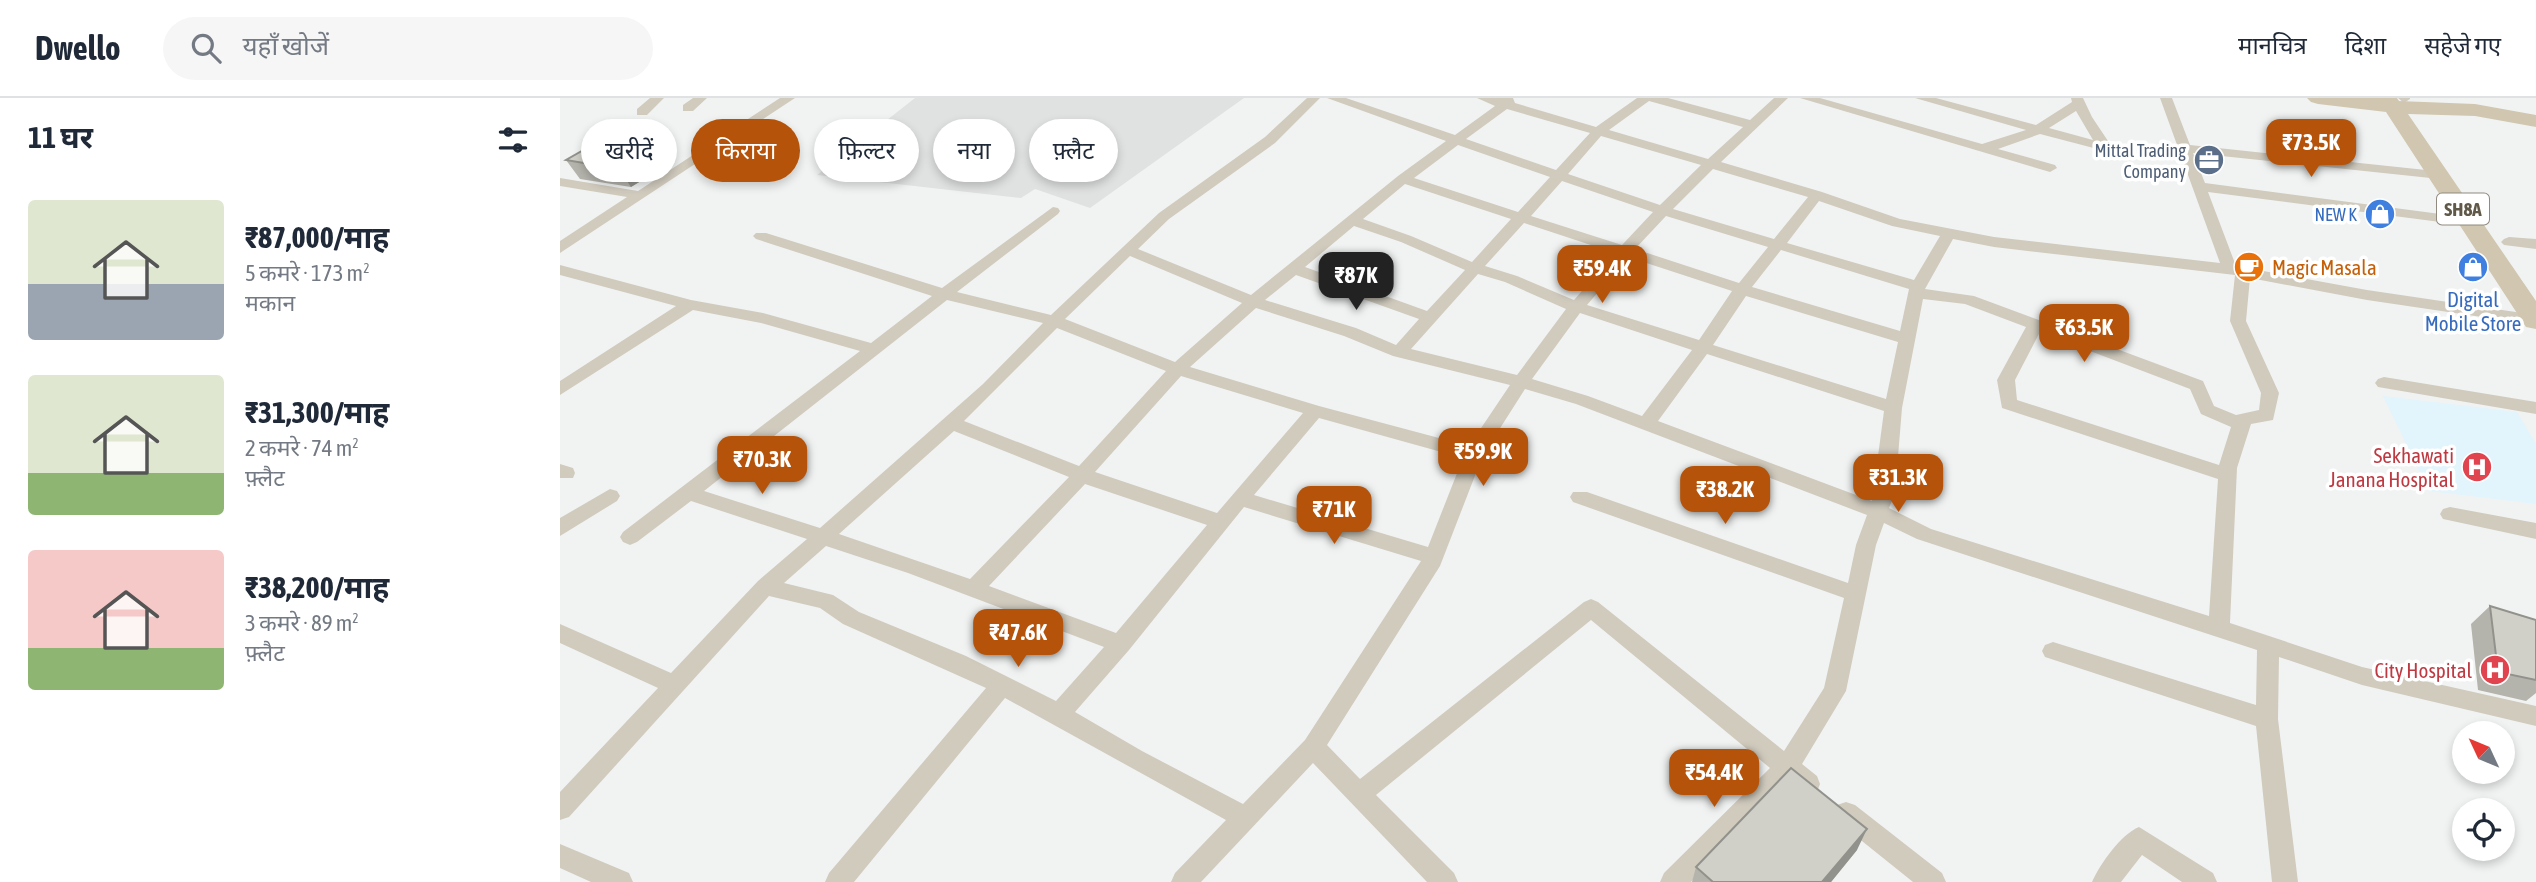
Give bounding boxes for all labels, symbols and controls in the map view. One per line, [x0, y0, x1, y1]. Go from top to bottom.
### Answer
search box [163, 17, 653, 80]
text: Dwello [35, 29, 121, 67]
icon: search [187, 29, 225, 67]
text: यहाँ खोजें [243, 31, 329, 61]
text: मानचित्र [2238, 32, 2307, 59]
text: दिशा [2345, 32, 2386, 59]
text: सहेजे गए [2424, 32, 2501, 59]
chip: खरीदें [581, 119, 677, 182]
chip: किराया [691, 119, 800, 182]
chip: फ़िल्टर [814, 119, 919, 182]
chip: नया [933, 119, 1015, 182]
chip: फ़्लैट [1029, 119, 1118, 182]
text: 11 घर [28, 120, 93, 154]
pin: ₹73.5K [2254, 120, 2368, 179]
icon: filters [494, 121, 532, 159]
text: ₹73.5K [2282, 129, 2340, 155]
place label: Mittal Trading Company [2095, 140, 2186, 182]
office icon: Mittal Trading Company [2192, 143, 2226, 177]
road number: SH8A [2437, 194, 2489, 225]
shop icon: NEW K [2363, 197, 2397, 231]
place label: NEW K [2314, 204, 2357, 225]
text: ₹87,000/माह [245, 220, 389, 254]
icon: home [84, 228, 168, 312]
pin: ₹59.4K [1545, 246, 1659, 305]
cafe icon: Magic Masala [2232, 250, 2266, 284]
shop icon: Digital Mobile Store [2456, 250, 2490, 284]
pin: ₹87K [1315, 252, 1397, 312]
text: ₹59.4K [1573, 255, 1631, 281]
place label: Magic Masala [2272, 255, 2377, 279]
text: 5 कमरे · 173 m² [245, 260, 370, 286]
text: ₹87K [1335, 262, 1377, 288]
place label: Digital Mobile Store [2425, 287, 2521, 335]
text: मकान [245, 290, 295, 316]
pin: ₹63.5K [2027, 304, 2141, 364]
text: ₹63.5K [2055, 314, 2113, 340]
text: ₹31,300/माह [245, 395, 389, 429]
icon: home [84, 403, 168, 487]
pin: ₹59.9K [1426, 428, 1540, 488]
text: 2 कमरे · 74 m² [245, 435, 359, 461]
pin: ₹70.3K [705, 436, 819, 496]
text: ₹59.9K [1454, 438, 1512, 464]
place label: Sekhawati Janana Hospital [2329, 443, 2454, 491]
text: ₹70.3K [733, 446, 791, 472]
hospital icon: Sekhawati Janana Hospital [2460, 450, 2494, 484]
pin: ₹31.3K [1841, 454, 1955, 514]
text: ₹31.3K [1869, 464, 1927, 490]
text: फ़्लैट [245, 465, 285, 491]
pin: ₹38.2K [1668, 466, 1782, 526]
text: ₹38.2K [1696, 476, 1754, 502]
pin: ₹71K [1293, 486, 1375, 546]
text: ₹71K [1313, 496, 1355, 522]
text: ₹38,200/माह [245, 570, 389, 604]
icon: home [84, 578, 168, 662]
text: 3 कमरे · 89 m² [245, 610, 359, 636]
pin: ₹47.6K [961, 610, 1075, 669]
text: ₹47.6K [989, 619, 1047, 645]
text: फ़्लैट [245, 640, 285, 666]
hospital icon: City Hospital [2478, 653, 2512, 687]
place label: City Hospital [2374, 658, 2472, 682]
north arrow [2452, 721, 2515, 784]
map controls [2452, 721, 2515, 861]
pin: ₹54.4K [1657, 750, 1771, 809]
text: ₹54.4K [1685, 759, 1743, 785]
button: locate [2452, 798, 2515, 861]

